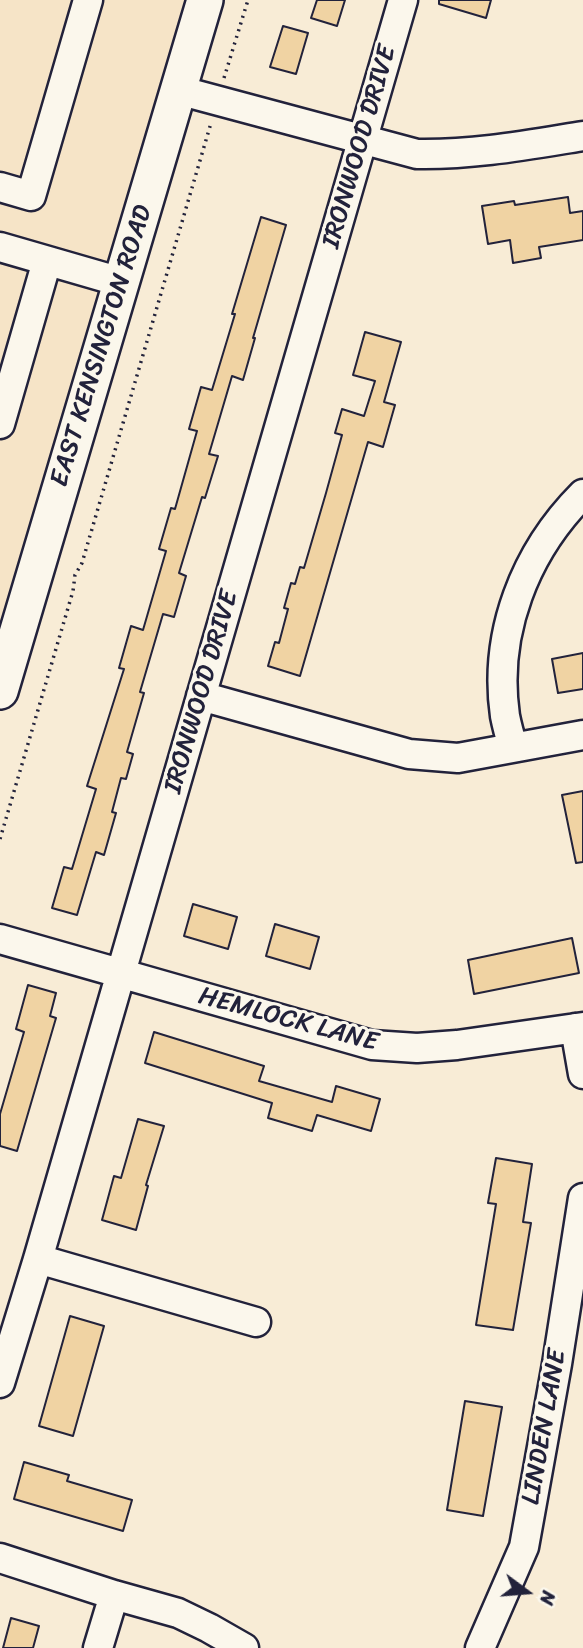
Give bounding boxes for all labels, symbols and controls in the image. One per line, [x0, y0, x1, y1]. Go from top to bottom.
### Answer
street label: IRONWOOD DRIVE [316, 42, 404, 252]
street label: EAST KENSINGTON ROAD [44, 202, 160, 490]
street label: IRONWOOD DRIVE [158, 587, 246, 797]
street label: HEMLOCK LANE [195, 981, 381, 1059]
street label: LINDEN LANE [516, 1347, 574, 1507]
north arrow [492, 1557, 562, 1627]
text: N [530, 1587, 565, 1609]

